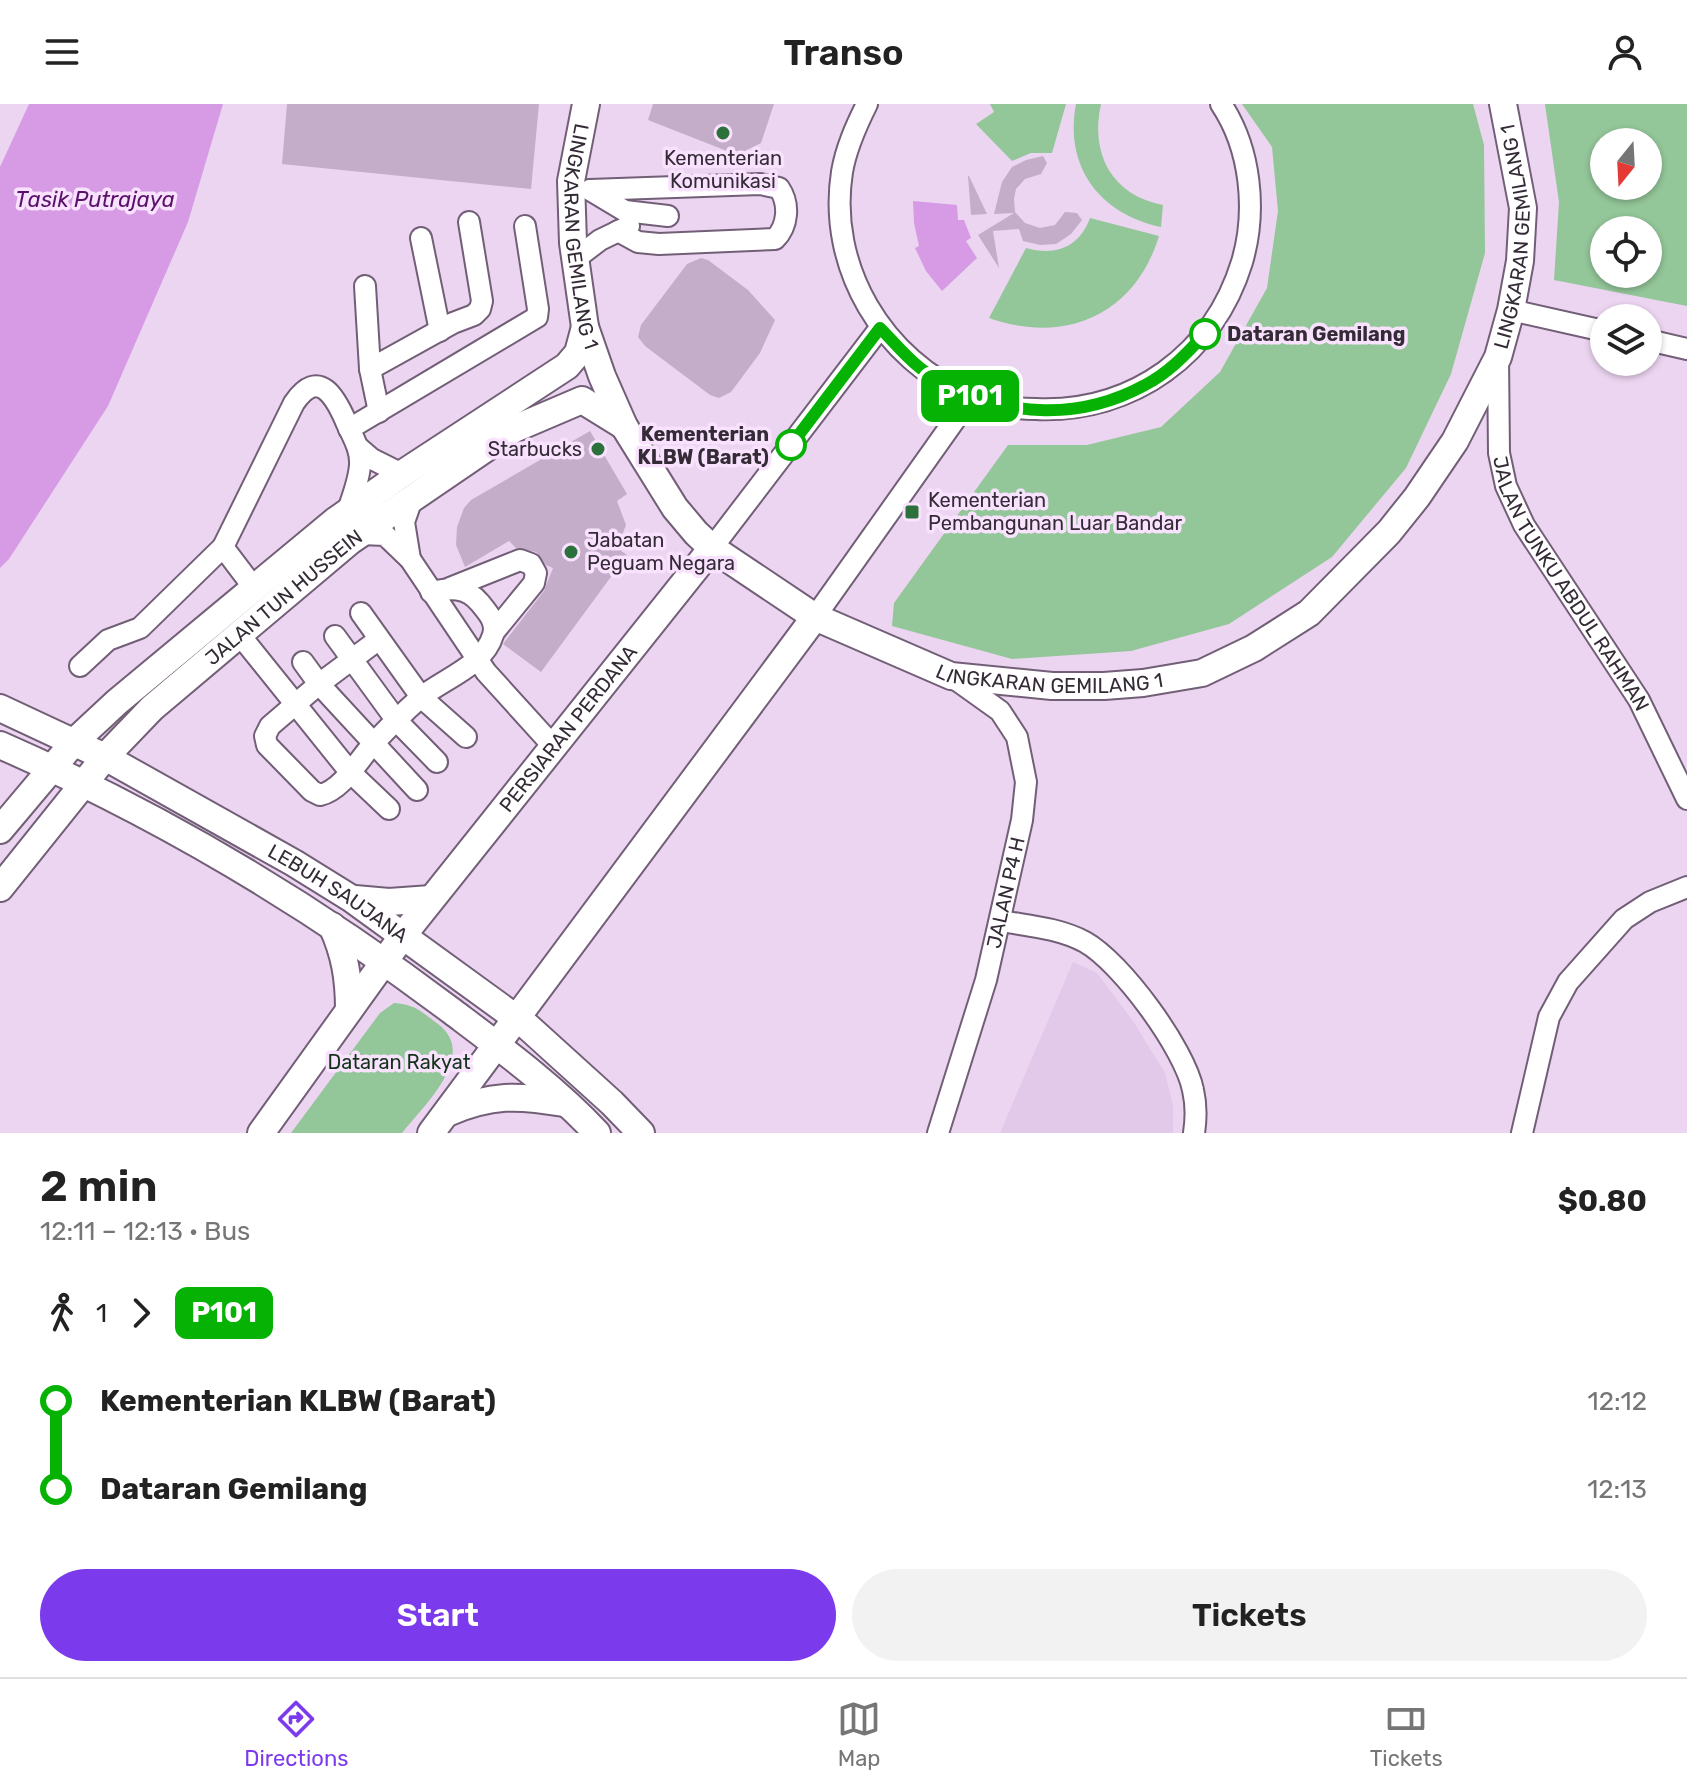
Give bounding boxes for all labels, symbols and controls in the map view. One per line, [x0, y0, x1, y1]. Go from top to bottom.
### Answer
icon: menu [40, 30, 84, 74]
icon: person [1603, 30, 1647, 74]
text: Transo [783, 31, 904, 74]
street label: LINGKARAN GEMILANG 1 [559, 121, 604, 352]
street label: LINGKARAN GEMILANG 1 [1489, 122, 1535, 352]
marker: Kementerian Komunikasi [714, 124, 732, 142]
north arrow [1590, 128, 1662, 200]
map controls [1590, 128, 1662, 376]
place label: Kementerian Komunikasi [664, 146, 782, 193]
water label: Tasik Putrajaya [15, 186, 175, 213]
button: locate [1590, 216, 1662, 288]
button: layers [1590, 304, 1662, 376]
marker: Dataran Gemilang [1190, 319, 1220, 349]
place label: Dataran Gemilang [1227, 322, 1405, 346]
line badge: P101 [914, 370, 1026, 422]
text: P101 [937, 379, 1003, 412]
place label: Kementerian KLBW (Barat) [637, 422, 769, 469]
marker: Kementerian KLBW (Barat) [776, 430, 806, 460]
place label: Starbucks [488, 437, 582, 461]
marker: Starbucks [589, 440, 607, 458]
street label: JALAN TUNKU ABDUL RAHMAN [1488, 454, 1654, 715]
place label: Kementerian Pembangunan Luar Bandar [928, 488, 1182, 535]
marker: Kementerian Pembangunan Luar Bandar [903, 503, 921, 521]
street label: JALAN TUN HUSSEIN [200, 524, 367, 670]
place label: Jabatan Peguam Negara [587, 528, 735, 575]
marker: Jabatan Peguam Negara [562, 543, 580, 561]
street label: PERSIARAN PERDANA [494, 640, 642, 817]
street label: LINGKARAN GEMILANG 1 [932, 659, 1165, 698]
street label: JALAN P4 H [982, 835, 1030, 951]
street label: LEBUH SAUJANA [264, 839, 413, 948]
park label: Dataran Rakyat [328, 1050, 471, 1074]
text: 2 min [40, 1160, 158, 1212]
text: $0.80 [1558, 1183, 1647, 1219]
text: 12:11 – 12:13 · Bus [40, 1216, 250, 1247]
icon: walk [40, 1291, 84, 1335]
icon: forward [119, 1291, 163, 1335]
text: P101 [191, 1296, 257, 1329]
text: 1 [96, 1298, 107, 1329]
text: Kementerian KLBW (Barat) [100, 1383, 496, 1419]
text: 12:12 [1588, 1386, 1647, 1417]
text: Dataran Gemilang [100, 1471, 368, 1507]
text: 12:13 [1587, 1474, 1647, 1505]
button: Start [40, 1569, 836, 1661]
button: Tickets [852, 1569, 1647, 1661]
tab: Directions [244, 1697, 348, 1772]
tab: Map [837, 1697, 881, 1772]
tab: Tickets [1370, 1697, 1443, 1772]

